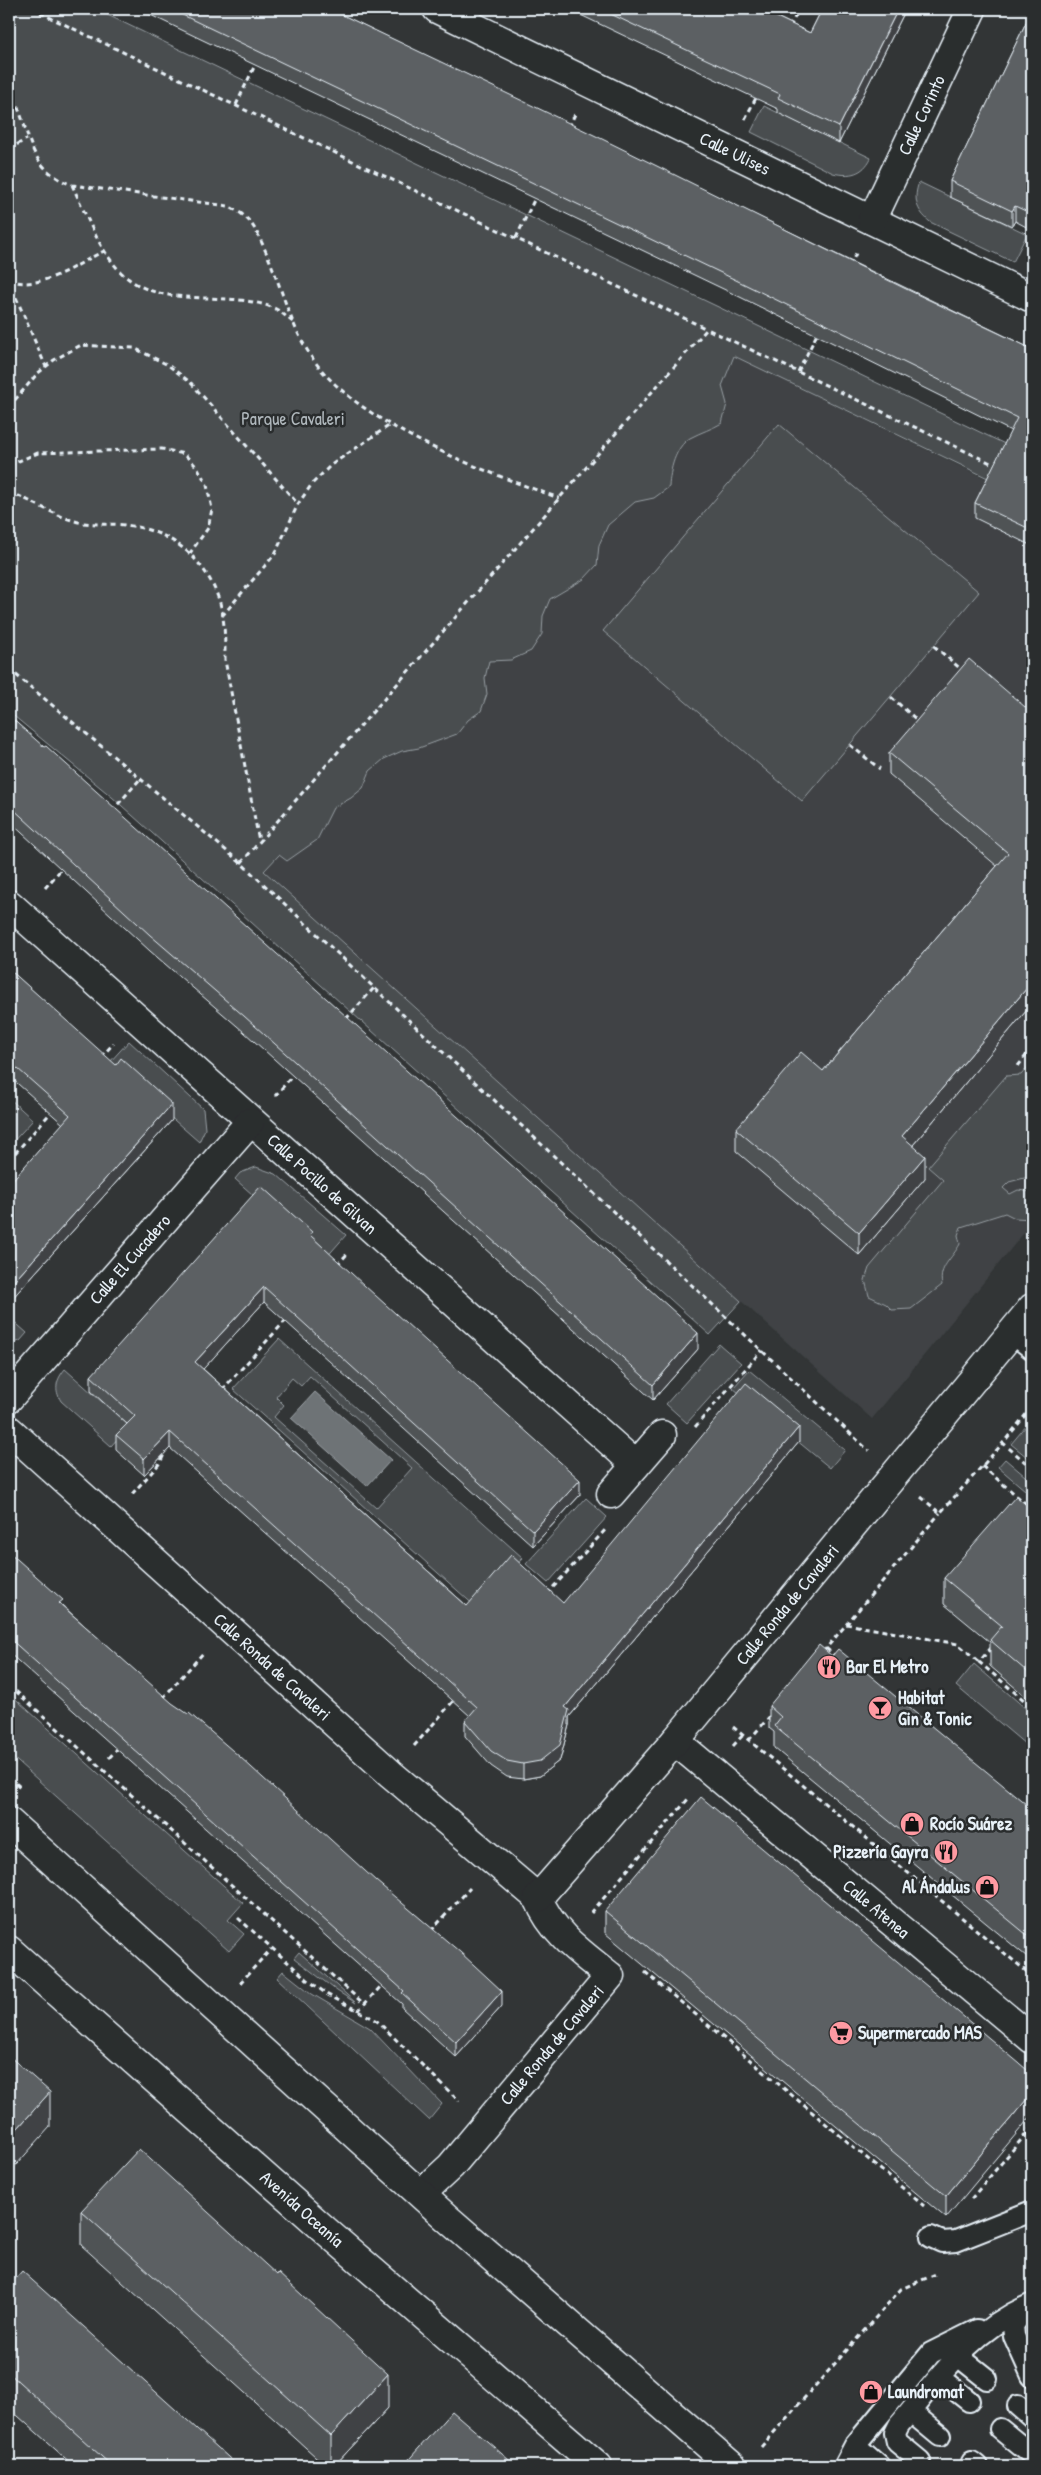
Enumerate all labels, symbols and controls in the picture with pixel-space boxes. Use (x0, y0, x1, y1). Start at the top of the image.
street label: Calle Corinto (892, 71, 951, 159)
street label: Calle Ulises (695, 125, 775, 181)
park label: Parque Cavaleri (241, 406, 345, 431)
street label: Calle Pocillo de Gilvan (262, 1128, 383, 1240)
street label: Calle El Cucadero (83, 1208, 176, 1310)
street label: Calle Ronda de Cavaleri (730, 1538, 844, 1670)
street label: Calle Ronda de Cavaleri (208, 1607, 337, 1726)
restaurant icon: Bar El Metro (816, 1654, 842, 1680)
place label: Bar El Metro (846, 1654, 929, 1679)
place label: Habitat Gin & Tonic (898, 1685, 972, 1731)
bar icon: Habitat Gin & Tonic (867, 1695, 893, 1721)
shop icon: Rocío Suárez (899, 1811, 925, 1837)
place label: Rocío Suárez (930, 1811, 1012, 1836)
place label: Pizzería Gayra (833, 1839, 929, 1865)
restaurant icon: Pizzería Gayra (933, 1839, 959, 1865)
street label: Calle Atenea (838, 1873, 915, 1944)
place label: Al Ándalus (902, 1874, 970, 1899)
shop icon: Al Ándalus (974, 1874, 1000, 1900)
street label: Calle Ronda de Cavaleri (494, 1979, 609, 2110)
supermarket icon: Supermercado MAS (828, 2020, 854, 2046)
place label: Supermercado MAS (858, 2020, 983, 2046)
street label: Avenida Oceanía (255, 2165, 349, 2253)
shop icon: Laundromat (858, 2379, 884, 2405)
place label: Laundromat (888, 2379, 965, 2404)

